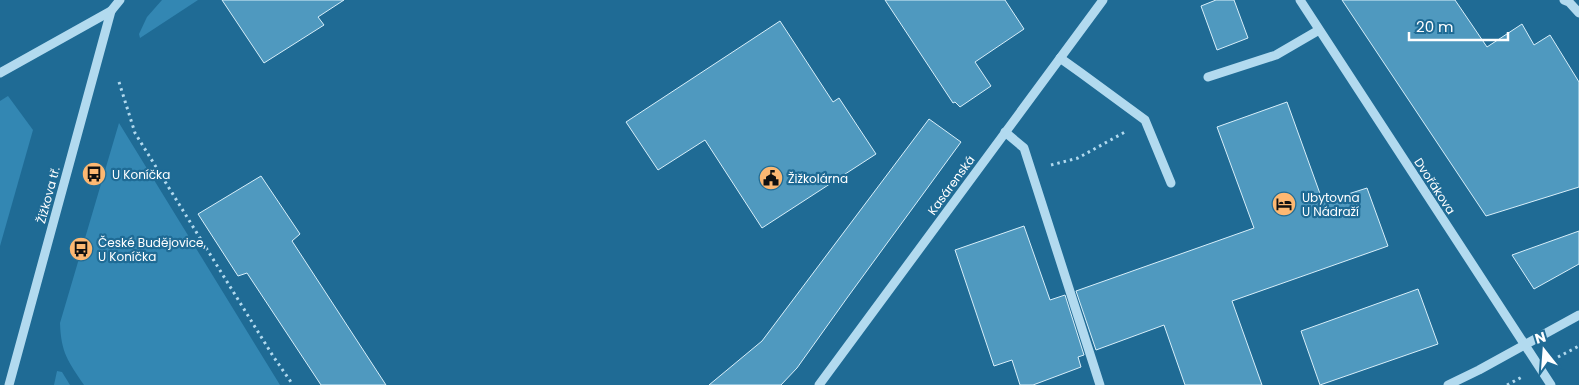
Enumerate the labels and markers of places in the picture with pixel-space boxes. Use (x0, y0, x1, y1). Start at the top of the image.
bus stop icon: U Koníčka (81, 161, 107, 187)
public building icon: Žižkolárna (758, 165, 784, 191)
place label: U Koníčka (112, 166, 170, 183)
place label: Žižkolárna (788, 170, 848, 187)
place label: Ubytovna U Nádraží (1302, 189, 1360, 220)
hotel icon: Ubytovna U Nádraží (1271, 191, 1297, 217)
place label: České Budějovice, U Koníčka (98, 234, 206, 265)
bus stop icon: České Budějovice, U Koníčka (68, 236, 94, 262)

